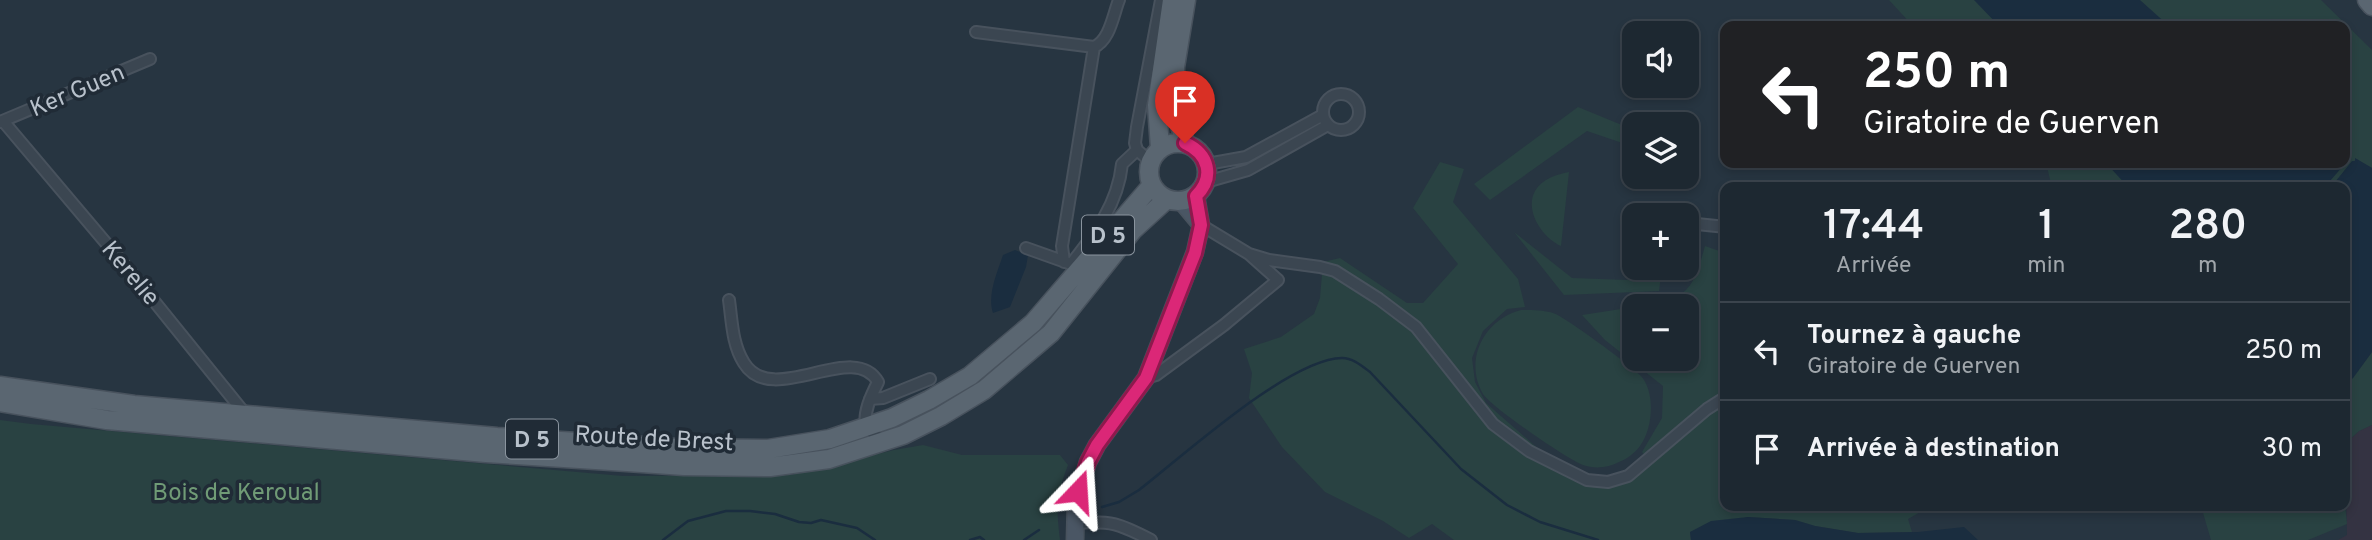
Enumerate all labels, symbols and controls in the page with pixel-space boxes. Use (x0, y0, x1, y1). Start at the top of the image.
map controls (1622, 21, 1699, 371)
button: sound (1622, 21, 1699, 98)
text: 250 m (1863, 44, 2010, 106)
icon: left (1748, 49, 1839, 140)
street label: Ker Guen (26, 59, 130, 125)
pin (1155, 71, 1215, 143)
icon: arrive (1166, 82, 1204, 120)
text: Giratoire de Guerven (1863, 105, 2160, 145)
button: layers (1622, 112, 1699, 189)
text: 17:44 (1823, 201, 1924, 254)
text: 1 (2038, 201, 2055, 254)
text: 280 (2168, 201, 2247, 254)
button: + (1622, 203, 1699, 280)
road number: D 5 (1082, 216, 1134, 254)
street label: Kerelie (94, 236, 165, 313)
text: Arrivée (1836, 252, 1911, 281)
text: min (2027, 252, 2066, 281)
text: m (2198, 252, 2218, 281)
button: − (1622, 294, 1699, 371)
text: Tournez à gauche (1807, 320, 2021, 353)
icon: left (1748, 332, 1786, 370)
text: 250 m (2245, 335, 2322, 368)
text: Giratoire de Guerven (1807, 353, 2021, 382)
road number: D 5 (506, 420, 558, 458)
street label: Route de Brest (574, 421, 734, 459)
icon: arrive (1748, 430, 1786, 468)
text: Arrivée à destination (1807, 433, 2060, 466)
text: 30 m (2262, 433, 2322, 466)
position arrow (1041, 454, 1115, 528)
park label: Bois de Keroual (152, 479, 320, 509)

